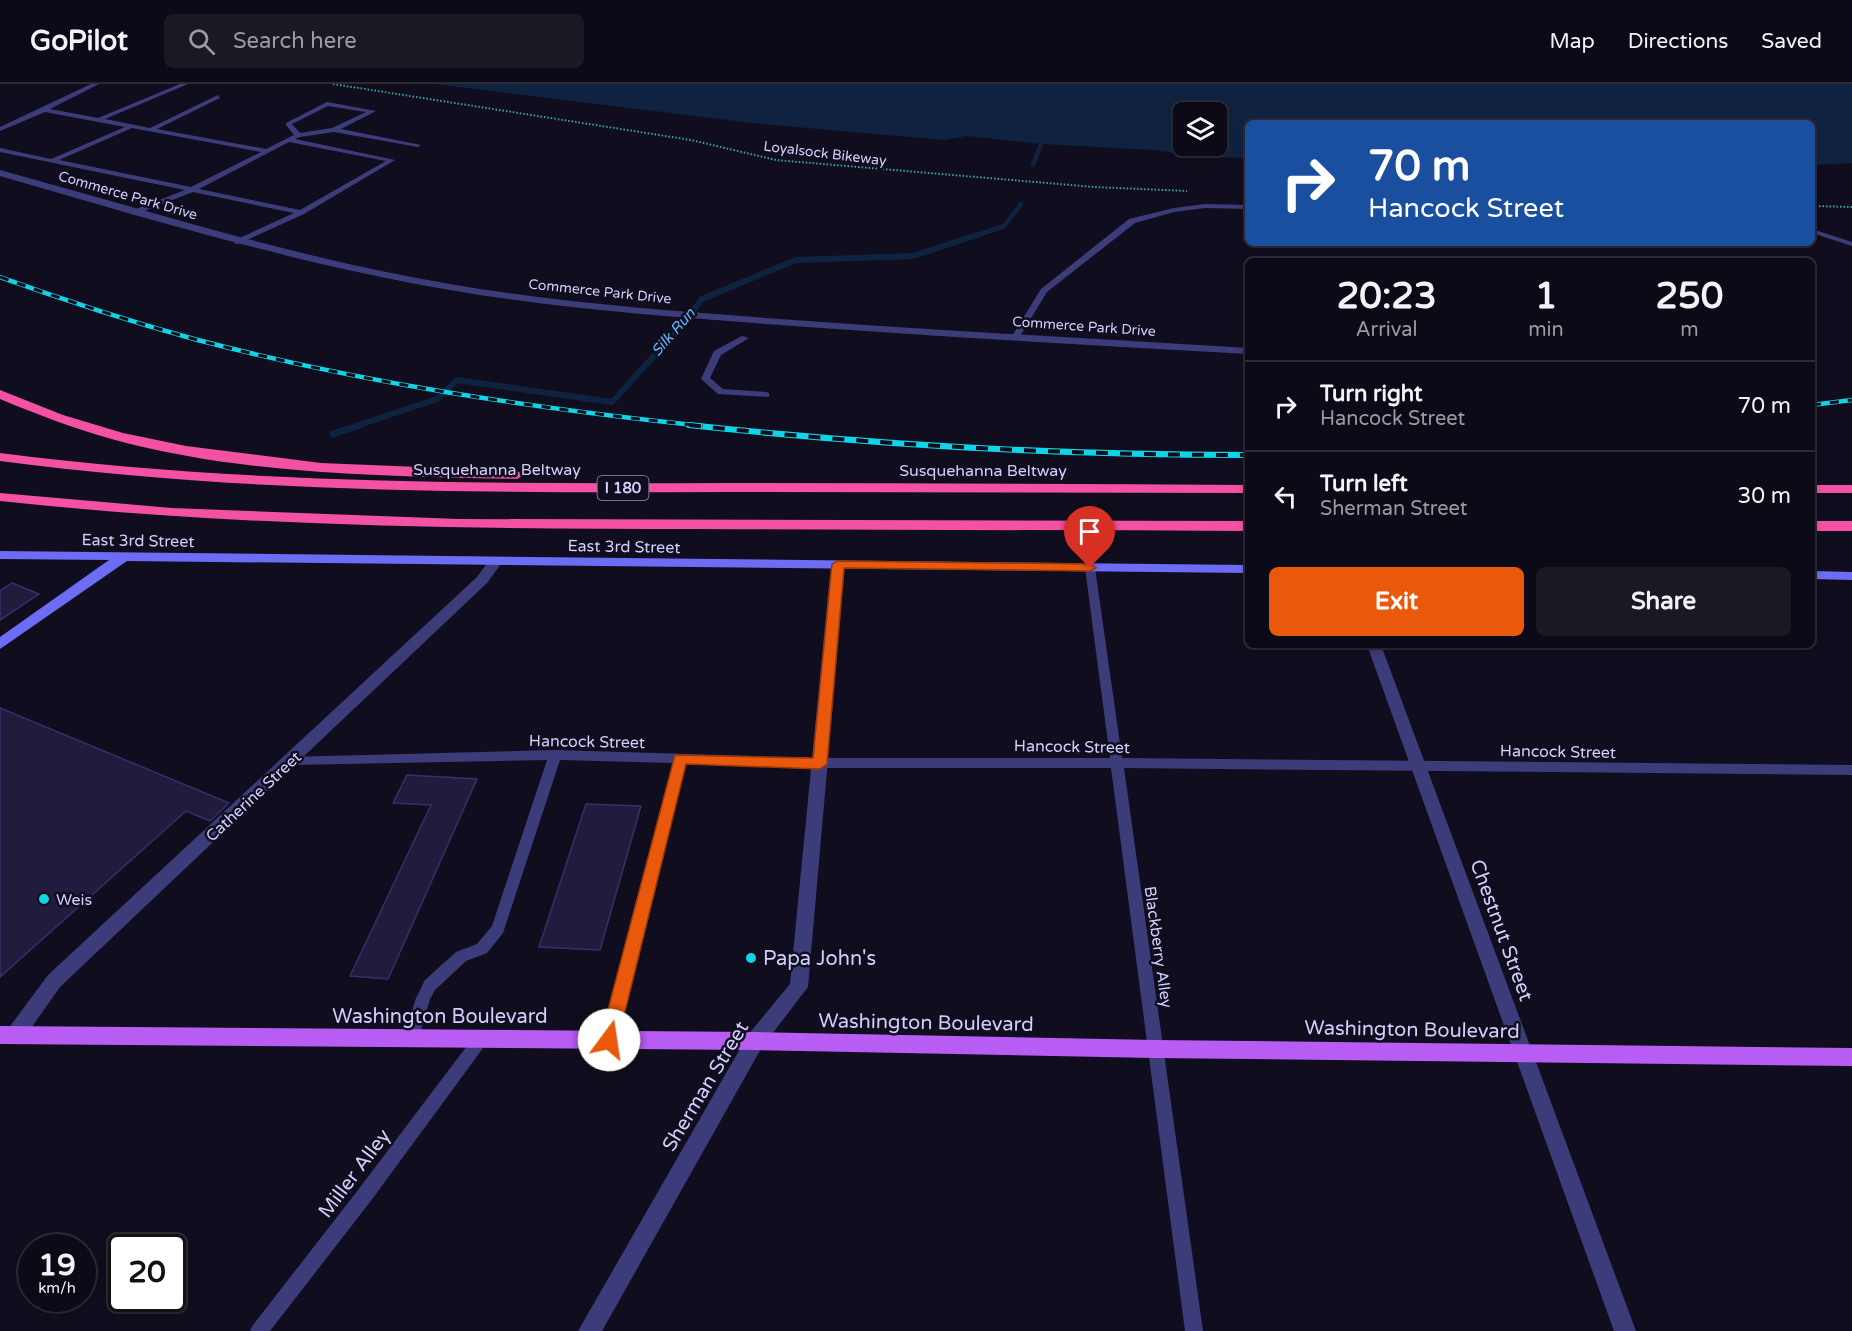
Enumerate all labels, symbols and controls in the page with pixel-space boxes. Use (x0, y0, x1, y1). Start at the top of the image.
search box (164, 14, 584, 68)
text: GoPilot (30, 24, 128, 58)
icon: search (185, 25, 218, 58)
text: Search here (233, 28, 357, 54)
text: Map (1549, 29, 1595, 54)
text: Directions (1628, 29, 1728, 54)
text: Saved (1761, 29, 1822, 54)
map controls (1173, 102, 1227, 156)
button: layers (1173, 102, 1227, 156)
street label: Loyalsock Bikeway (762, 138, 888, 170)
text: 70 m (1368, 141, 1470, 192)
icon: right (1269, 144, 1347, 222)
street label: Commerce Park Drive (56, 167, 199, 223)
text: Hancock Street (1368, 192, 1564, 225)
text: 20:23 (1337, 275, 1437, 318)
text: 1 (1535, 275, 1557, 318)
text: 250 (1655, 275, 1723, 318)
street label: Commerce Park Drive (528, 276, 672, 307)
water label: Silk Run (647, 304, 699, 360)
street label: Commerce Park Drive (1012, 313, 1156, 340)
text: Arrival (1356, 318, 1418, 342)
text: min (1528, 318, 1564, 342)
text: m (1680, 318, 1699, 342)
text: Turn right (1320, 381, 1422, 407)
icon: right (1269, 390, 1302, 423)
text: 70 m (1737, 393, 1791, 419)
text: Hancock Street (1320, 407, 1465, 431)
street label: Susquehanna Beltway (413, 460, 581, 480)
street label: Susquehanna Beltway (899, 461, 1067, 481)
text: Turn left (1320, 471, 1408, 497)
road number: I 180 (598, 476, 648, 500)
icon: left (1269, 480, 1302, 513)
text: 30 m (1737, 483, 1791, 509)
text: Sherman Street (1320, 497, 1467, 521)
pin (1064, 506, 1115, 568)
icon: arrive (1073, 515, 1106, 548)
street label: East 3rd Street (81, 530, 195, 552)
street label: East 3rd Street (567, 536, 681, 558)
button: Exit (1269, 567, 1524, 636)
button: Share (1536, 567, 1791, 636)
street label: Hancock Street (529, 731, 645, 753)
street label: Hancock Street (1014, 736, 1130, 758)
street label: Hancock Street (1500, 741, 1616, 763)
street label: Catherine Street (202, 747, 306, 846)
street label: Chestnut Street (1464, 856, 1538, 1005)
street label: Blackberry Alley (1140, 885, 1177, 1010)
place label: Weis (56, 890, 92, 910)
marker: Weis (37, 892, 51, 906)
place label: Papa John's (763, 947, 876, 971)
marker: Papa John's (744, 951, 758, 965)
street label: Washington Boulevard (332, 1005, 548, 1029)
position arrow (577, 1008, 641, 1072)
street label: Washington Boulevard (818, 1009, 1034, 1037)
street label: Washington Boulevard (1304, 1016, 1520, 1044)
street label: Sherman Street (658, 1017, 754, 1156)
street label: Miller Alley (314, 1124, 396, 1223)
speed limit sign: 20 (108, 1234, 186, 1312)
text: 19 (38, 1247, 76, 1284)
text: km/h (38, 1279, 76, 1297)

